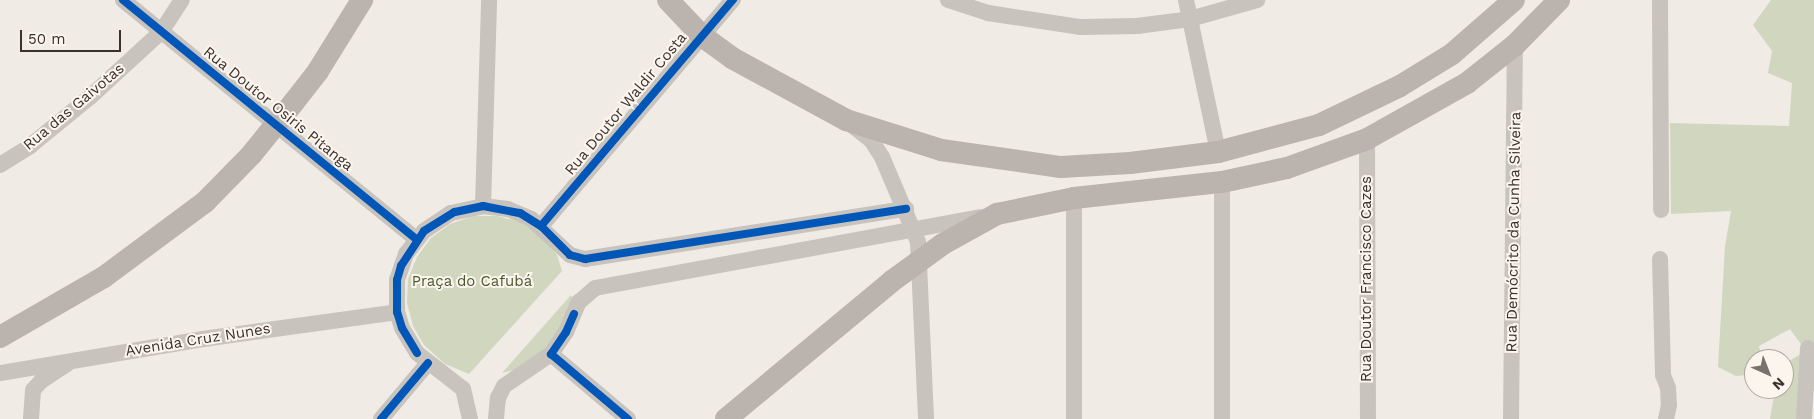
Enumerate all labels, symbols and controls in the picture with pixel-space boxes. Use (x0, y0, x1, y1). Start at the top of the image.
scale bar (22, 20, 124, 52)
street label: Rua Doutor Waldir Costa (561, 29, 691, 179)
text: 50 m (28, 30, 65, 48)
street label: Rua Doutor Osiris Pitanga (199, 43, 357, 175)
street label: Rua das Gaivotas (20, 60, 128, 154)
street label: Rua Demócrito da Cunha Silveira (1503, 111, 1525, 353)
street label: Rua Doutor Francisco Cazes (1358, 176, 1376, 382)
park label: Praça do Cafubá (412, 273, 532, 291)
street label: Avenida Cruz Nunes (124, 320, 272, 360)
north arrow (1744, 349, 1794, 399)
text: N (1769, 375, 1788, 393)

